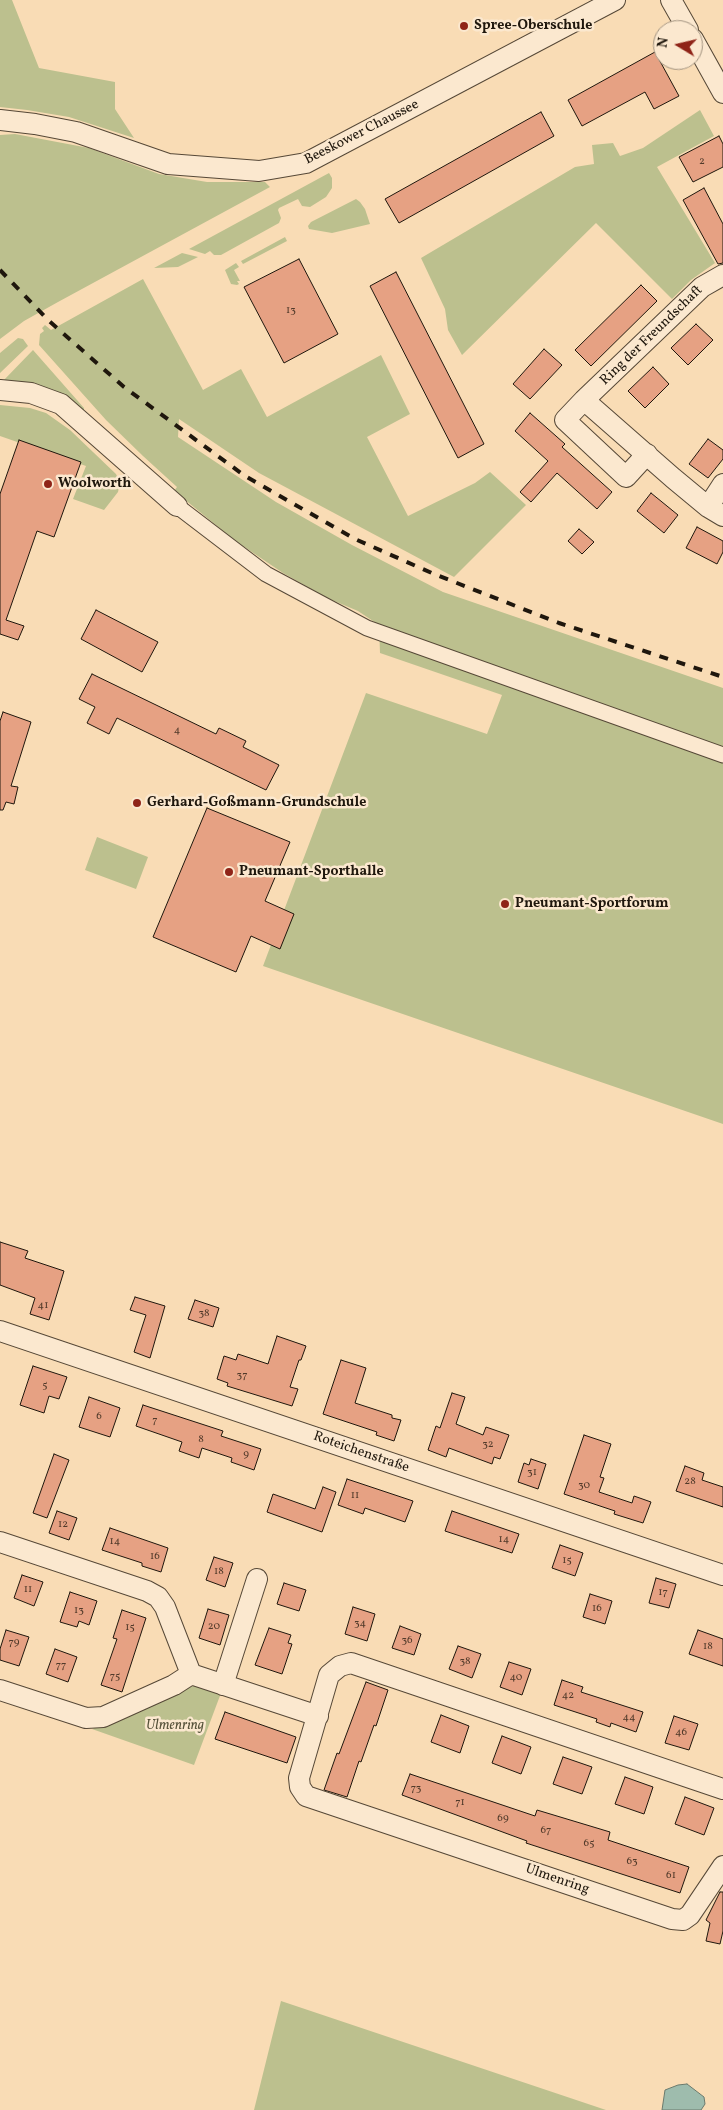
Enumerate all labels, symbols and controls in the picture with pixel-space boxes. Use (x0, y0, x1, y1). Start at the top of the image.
place label: Spree-Oberschule (474, 18, 592, 34)
marker: Spree-Oberschule (458, 20, 470, 32)
north arrow (653, 20, 703, 70)
text: N (653, 36, 674, 49)
street label: Beeskower Chaussee (302, 97, 422, 169)
house number: 2 (699, 155, 705, 169)
street label: Ring der Freundschaft (597, 283, 707, 389)
house number: 13 (286, 304, 296, 318)
place label: Woolworth (58, 476, 131, 492)
marker: Woolworth (42, 478, 54, 490)
house number: 4 (174, 724, 180, 738)
place label: Gerhard-Goßmann-Grundschule (147, 795, 366, 811)
marker: Gerhard-Goßmann-Grundschule (131, 797, 143, 809)
place label: Pneumant-Sporthalle (239, 864, 384, 880)
marker: Pneumant-Sporthalle (223, 866, 235, 878)
place label: Pneumant-Sportforum (515, 896, 668, 912)
marker: Pneumant-Sportforum (499, 898, 511, 910)
house number: 41 (38, 1299, 48, 1313)
house number: 38 (198, 1307, 210, 1321)
house number: 37 (237, 1369, 247, 1383)
house number: 5 (42, 1379, 48, 1393)
house number: 6 (96, 1410, 102, 1424)
house number: 7 (152, 1414, 158, 1428)
street label: Roteichenstraße (311, 1429, 411, 1477)
house number: 8 (198, 1433, 204, 1447)
house number: 32 (482, 1438, 494, 1452)
house number: 9 (243, 1448, 249, 1462)
house number: 31 (527, 1466, 537, 1480)
house number: 28 (684, 1475, 696, 1489)
house number: 30 (578, 1479, 590, 1493)
house number: 11 (351, 1489, 359, 1503)
house number: 12 (58, 1518, 68, 1532)
house number: 14 (499, 1533, 509, 1547)
house number: 14 (110, 1535, 120, 1549)
house number: 16 (150, 1550, 160, 1564)
house number: 15 (562, 1554, 572, 1568)
house number: 18 (214, 1565, 224, 1579)
house number: 11 (24, 1583, 32, 1597)
house number: 17 (658, 1586, 668, 1600)
house number: 16 (592, 1602, 602, 1616)
house number: 13 (74, 1604, 84, 1618)
house number: 34 (354, 1617, 366, 1631)
house number: 20 (208, 1620, 220, 1634)
house number: 15 (125, 1621, 135, 1635)
house number: 36 (401, 1634, 413, 1648)
house number: 79 (9, 1636, 19, 1650)
house number: 18 (703, 1640, 713, 1654)
house number: 38 (459, 1655, 471, 1669)
house number: 77 (56, 1659, 66, 1673)
house number: 75 (110, 1670, 120, 1684)
house number: 40 (510, 1671, 522, 1685)
house number: 42 (562, 1689, 574, 1703)
house number: 44 (622, 1711, 636, 1725)
park label: Ulmenring (146, 1718, 204, 1734)
house number: 46 (675, 1726, 687, 1740)
house number: 73 (411, 1782, 421, 1796)
house number: 71 (455, 1796, 465, 1810)
house number: 69 (497, 1812, 509, 1826)
house number: 67 (541, 1824, 551, 1838)
house number: 65 (584, 1837, 594, 1851)
house number: 63 (626, 1855, 638, 1869)
street label: Ulmenring (523, 1861, 591, 1899)
house number: 61 (666, 1869, 676, 1883)

